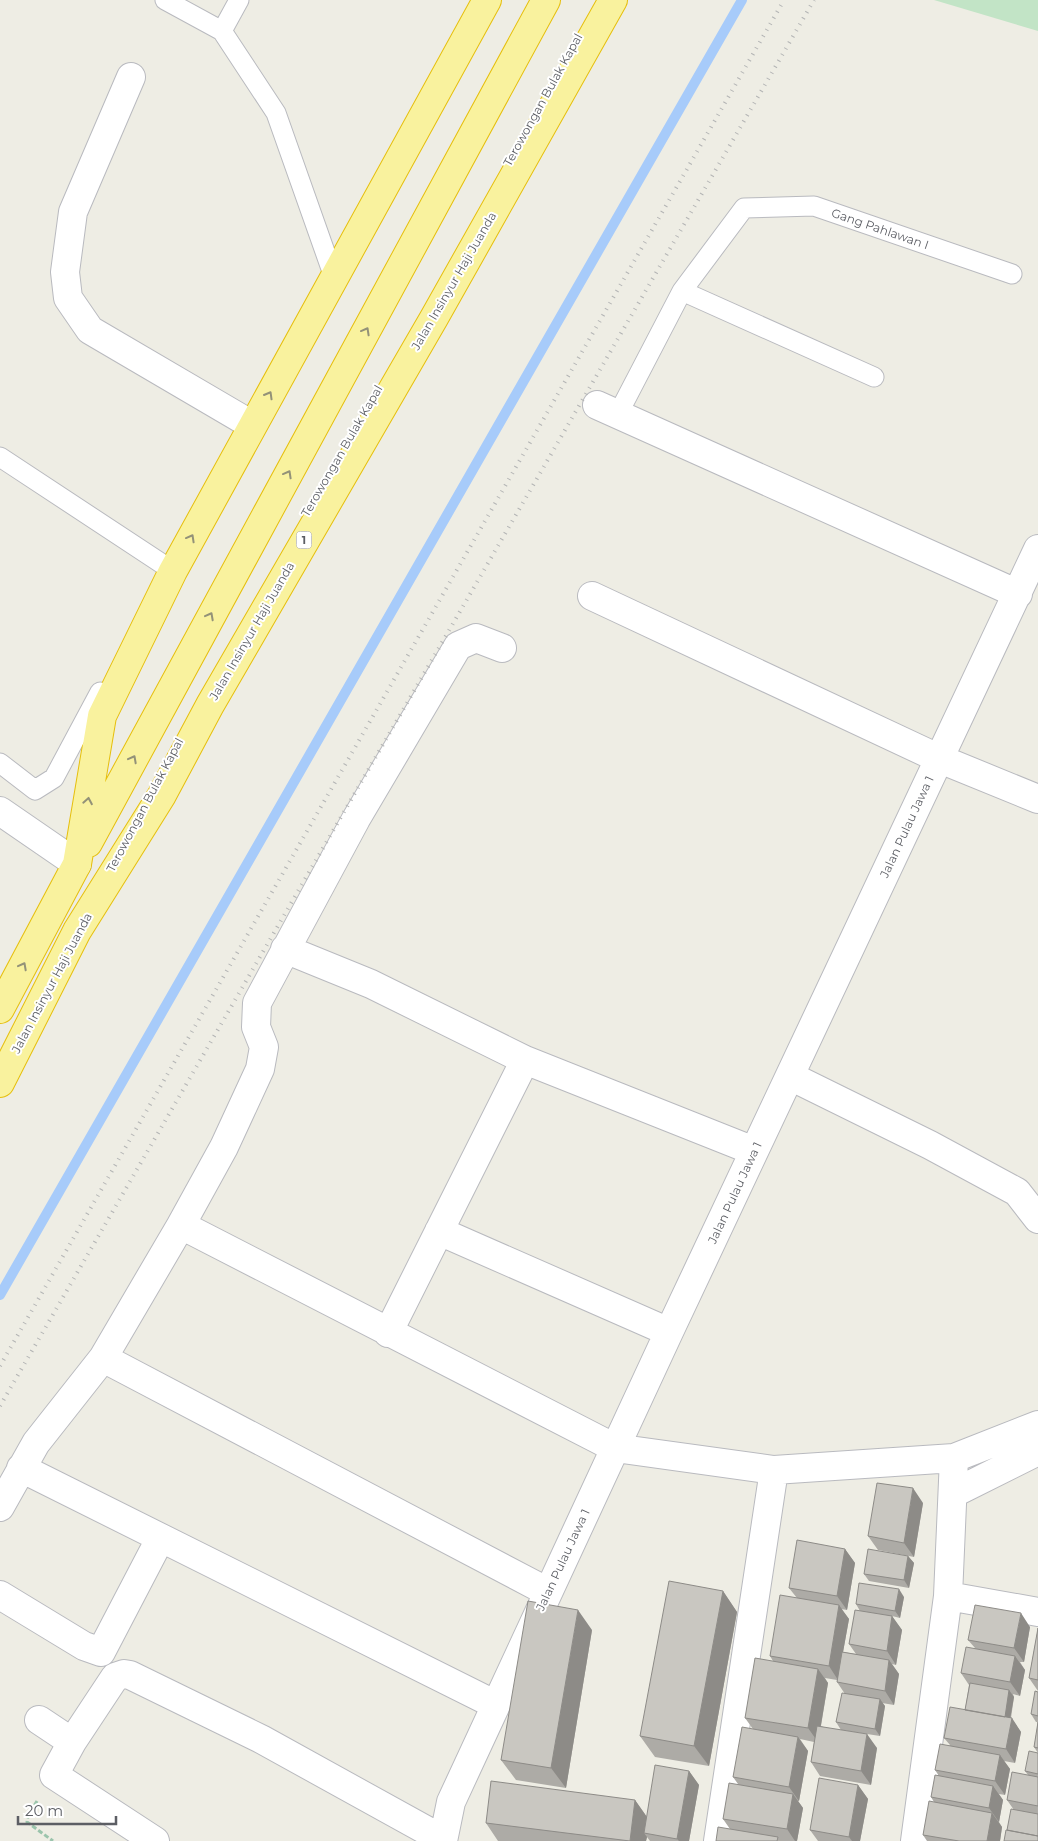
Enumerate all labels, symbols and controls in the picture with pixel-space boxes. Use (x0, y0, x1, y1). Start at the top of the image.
street label: Terowongan Bulak Kapal (500, 31, 585, 169)
street label: Gang Pahlawan I (830, 205, 931, 252)
street label: Jalan Insinyur Haji Juanda (407, 209, 499, 353)
one-way arrow (360, 327, 370, 336)
street label: Terowongan Bulak Kapal (298, 382, 385, 519)
one-way arrow (263, 392, 273, 401)
one-way arrow (282, 470, 292, 479)
road number: 1 (296, 532, 312, 548)
one-way arrow (185, 534, 195, 543)
street label: Jalan Insinyur Haji Juanda (205, 559, 297, 703)
one-way arrow (204, 613, 214, 622)
street label: Terowongan Bulak Kapal (103, 735, 186, 874)
one-way arrow (127, 756, 137, 765)
street label: Jalan Pulau Jawa 1 (876, 773, 937, 881)
one-way arrow (82, 796, 92, 805)
street label: Jalan Insinyur Haji Juanda (8, 910, 95, 1056)
one-way arrow (17, 962, 27, 971)
street label: Jalan Pulau Jawa 1 (704, 1139, 765, 1247)
street label: Jalan Pulau Jawa 1 (532, 1506, 593, 1614)
scale bar (18, 1794, 115, 1826)
text: 20 m (25, 1801, 63, 1820)

